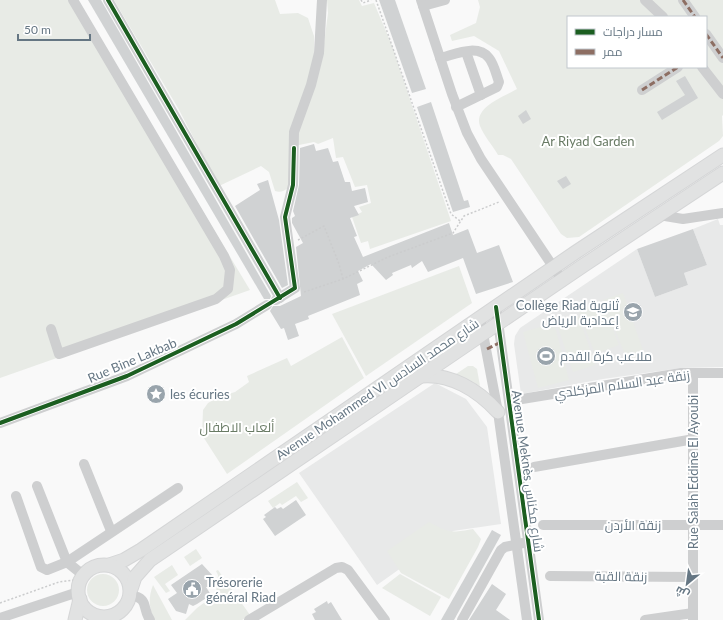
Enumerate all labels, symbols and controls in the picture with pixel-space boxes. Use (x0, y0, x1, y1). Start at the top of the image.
scale bar (18, 16, 90, 42)
legend (567, 16, 707, 68)
text: 50 m (24, 22, 51, 37)
text: مسار دراجات (603, 24, 663, 39)
text: ممر (602, 44, 622, 59)
park label: Ar Riyad Garden (541, 133, 635, 149)
place label: Collège Riad ثانوية إعدادية الرياض (516, 297, 620, 329)
school or university icon: Collège Riad ثانوية إعدادية الرياض (622, 301, 644, 323)
street label: Avenue Mohammed VI شارع محمد السادس (272, 315, 482, 464)
street label: Rue Bine Lakbab (85, 334, 179, 386)
sports icon: ملاعب كرة القدم (535, 345, 557, 367)
place label: ملاعب كرة القدم (560, 348, 652, 366)
street label: زنقة عبد السلام المزكلدي (553, 367, 691, 404)
place icon: les écuries (145, 383, 167, 405)
place label: les écuries (170, 386, 230, 402)
street label: Avenue Meknès شارع مكناس (508, 389, 547, 553)
street label: Rue Salah Eddine El Ayoubi (685, 395, 701, 549)
park label: ألعاب الاطفال (199, 419, 275, 436)
street label: زنقة الأردن (605, 517, 661, 533)
north arrow (667, 564, 707, 604)
street label: زنقة القبة (594, 568, 648, 584)
place label: Trésorerie général Riad (206, 574, 276, 605)
public building icon: Trésorerie général Riad (181, 578, 203, 600)
text: ش (673, 583, 692, 602)

